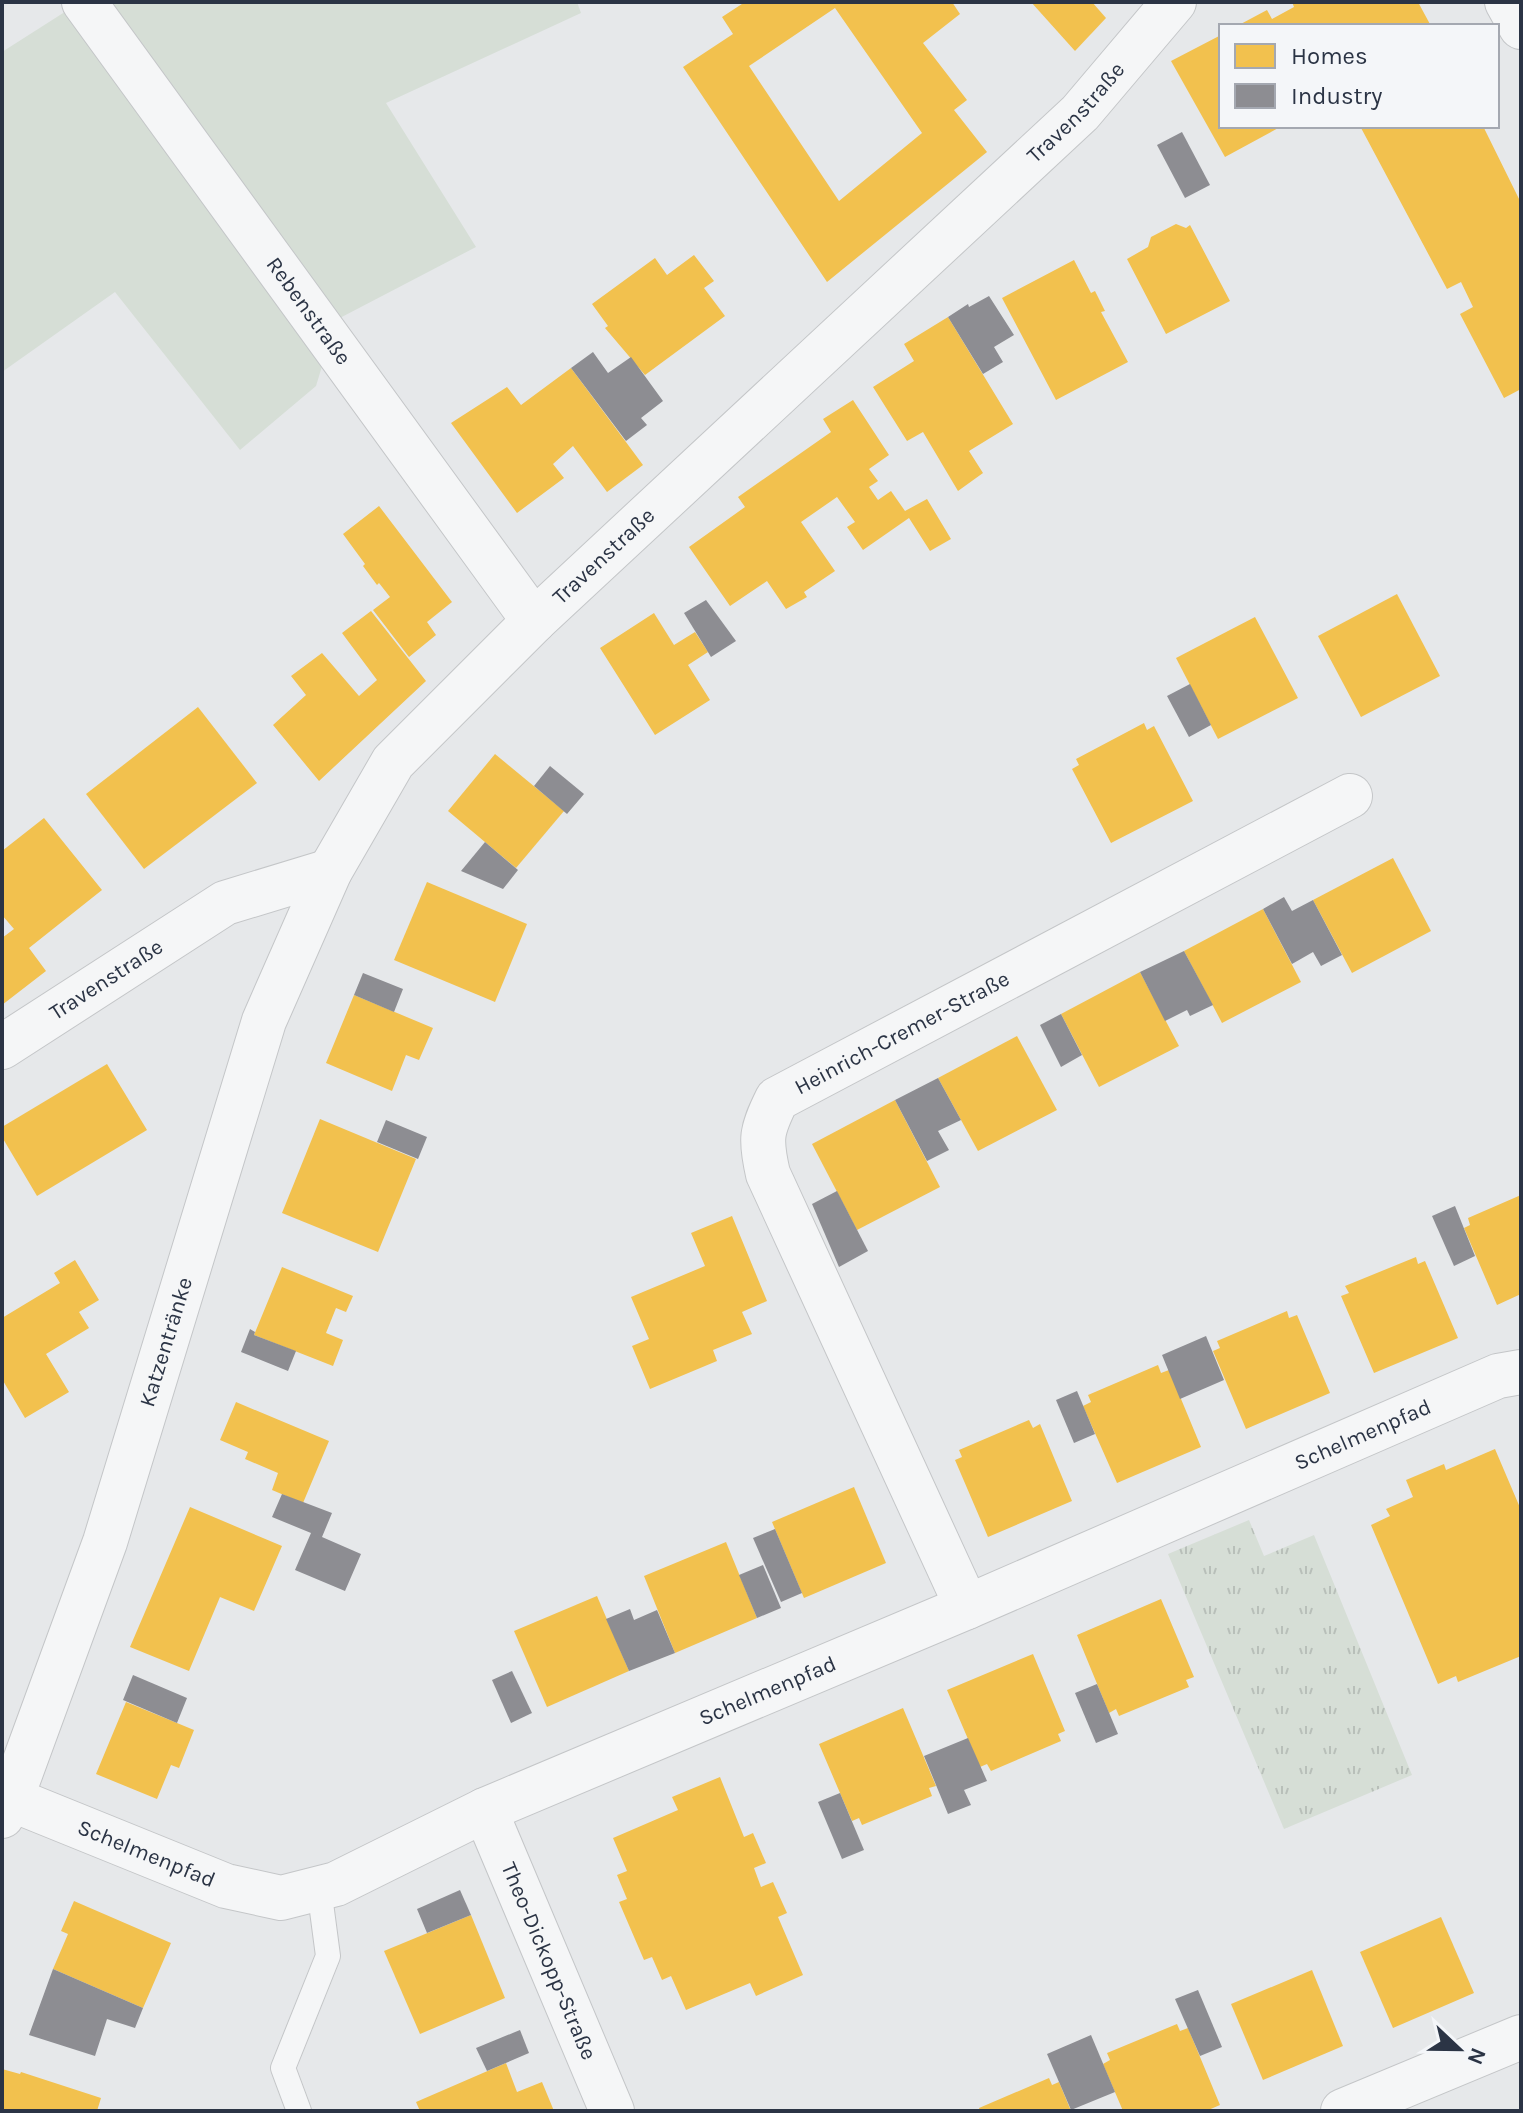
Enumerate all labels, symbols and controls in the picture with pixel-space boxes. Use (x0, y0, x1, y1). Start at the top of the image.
legend (1219, 24, 1499, 128)
text: Homes (1291, 42, 1368, 70)
street label: Travenstraße (1022, 57, 1130, 168)
text: Industry (1291, 82, 1382, 110)
street label: Rebenstraße (261, 252, 357, 370)
street label: Travenstraße (547, 502, 660, 610)
street label: Travenstraße (45, 934, 168, 1026)
street label: Heinrich-Cremer-Straße (790, 965, 1014, 1100)
street label: Katzentränke (134, 1274, 198, 1410)
street label: Schelmenpfad (1291, 1394, 1435, 1476)
street label: Schelmenpfad (695, 1651, 840, 1731)
street label: Schelmenpfad (74, 1814, 219, 1893)
street label: Theo-Dickopp-Straße (496, 1858, 602, 2064)
north arrow (1419, 2009, 1499, 2089)
text: N (1462, 2044, 1492, 2068)

